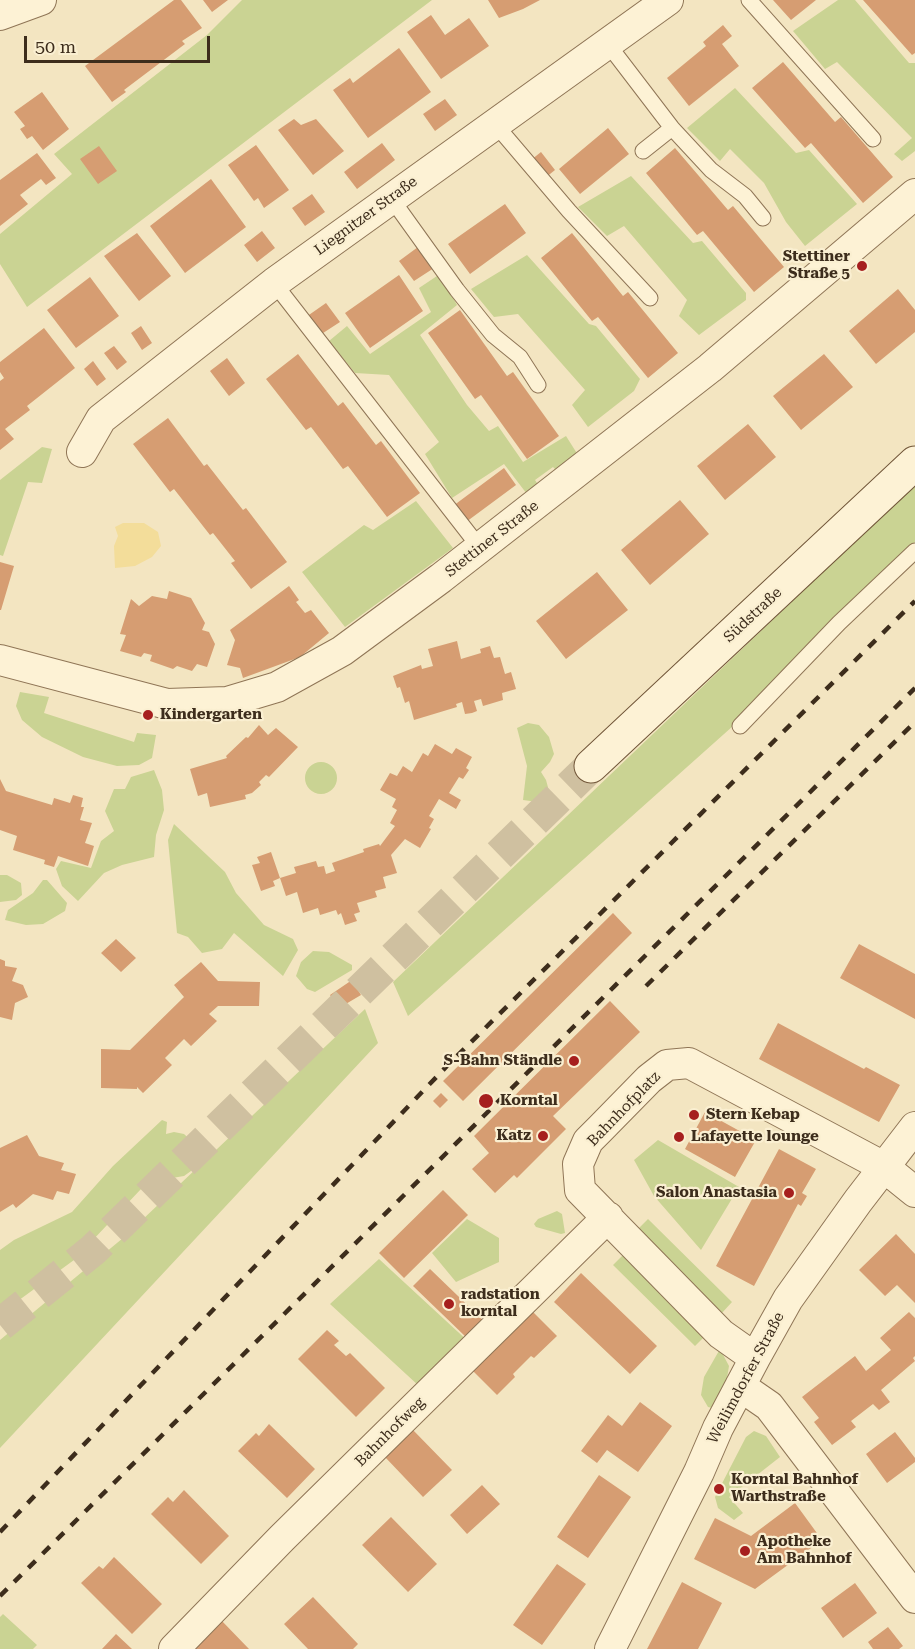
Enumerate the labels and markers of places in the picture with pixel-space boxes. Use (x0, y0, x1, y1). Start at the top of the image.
place label: Stettiner Straße 5 (783, 248, 850, 283)
marker: Stettiner Straße 5 (855, 259, 869, 273)
place label: Kindergarten (160, 706, 262, 724)
marker: Kindergarten (141, 708, 155, 722)
place label: S-Bahn Ständle (443, 1052, 562, 1070)
marker: S-Bahn Ständle (567, 1054, 581, 1068)
marker: Korntal (477, 1092, 495, 1110)
place label: Korntal (500, 1092, 558, 1110)
place label: Stern Kebap (706, 1106, 800, 1124)
marker: Stern Kebap (687, 1108, 701, 1122)
place label: Katz (497, 1127, 531, 1145)
place label: Lafayette lounge (691, 1128, 819, 1146)
marker: Katz (536, 1129, 550, 1143)
marker: Lafayette lounge (672, 1130, 686, 1144)
place label: Salon Anastasia (656, 1184, 777, 1202)
marker: Salon Anastasia (782, 1186, 796, 1200)
place label: radstation korntal (461, 1286, 540, 1321)
marker: radstation korntal (442, 1297, 456, 1311)
place label: Korntal Bahnhof Warthstraße (731, 1471, 858, 1506)
marker: Korntal Bahnhof Warthstraße (712, 1482, 726, 1496)
place label: Apotheke Am Bahnhof (757, 1533, 852, 1568)
marker: Apotheke Am Bahnhof (738, 1544, 752, 1558)

